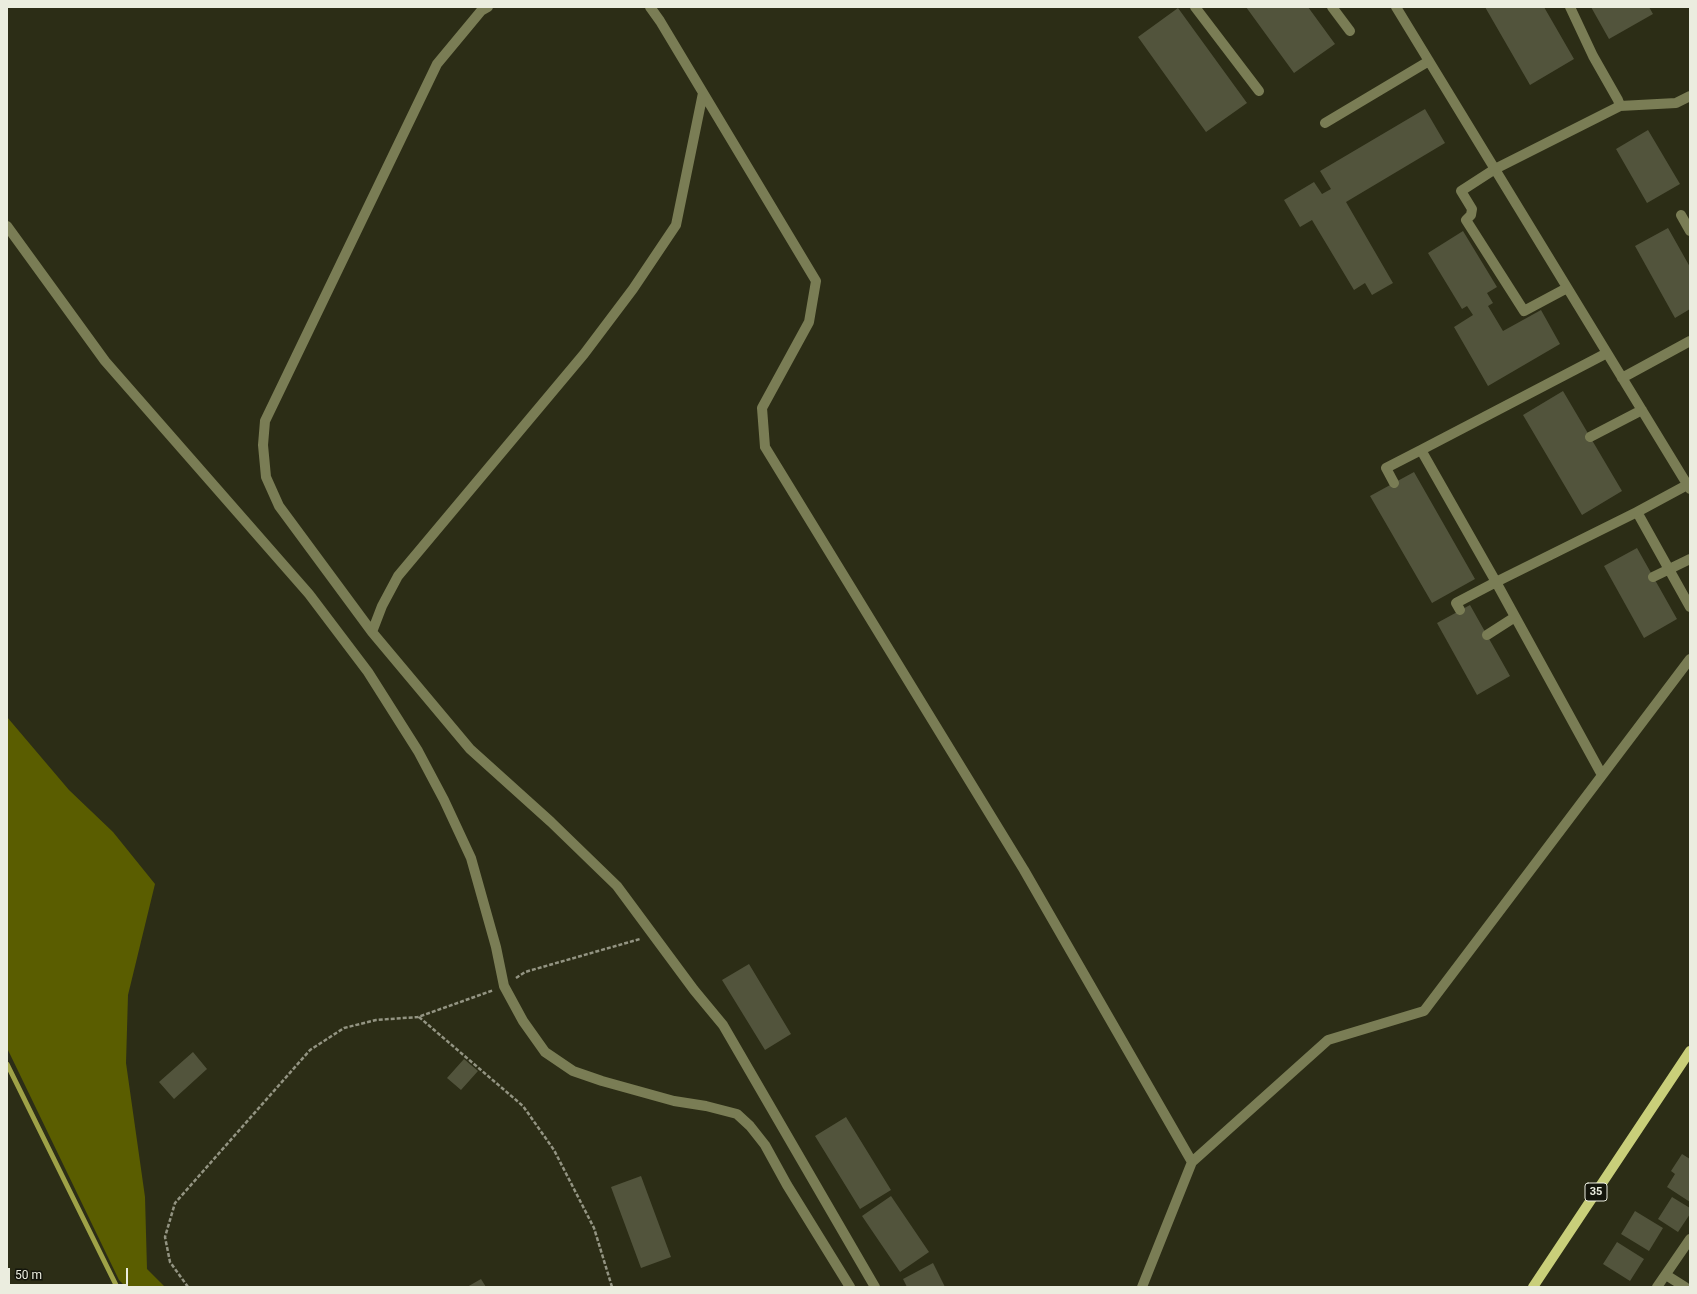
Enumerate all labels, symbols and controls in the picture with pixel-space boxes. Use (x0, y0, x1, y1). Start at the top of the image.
road number: 35 (1585, 1183, 1607, 1201)
scale bar (10, 1260, 130, 1286)
text: 50 m (15, 1268, 42, 1282)

